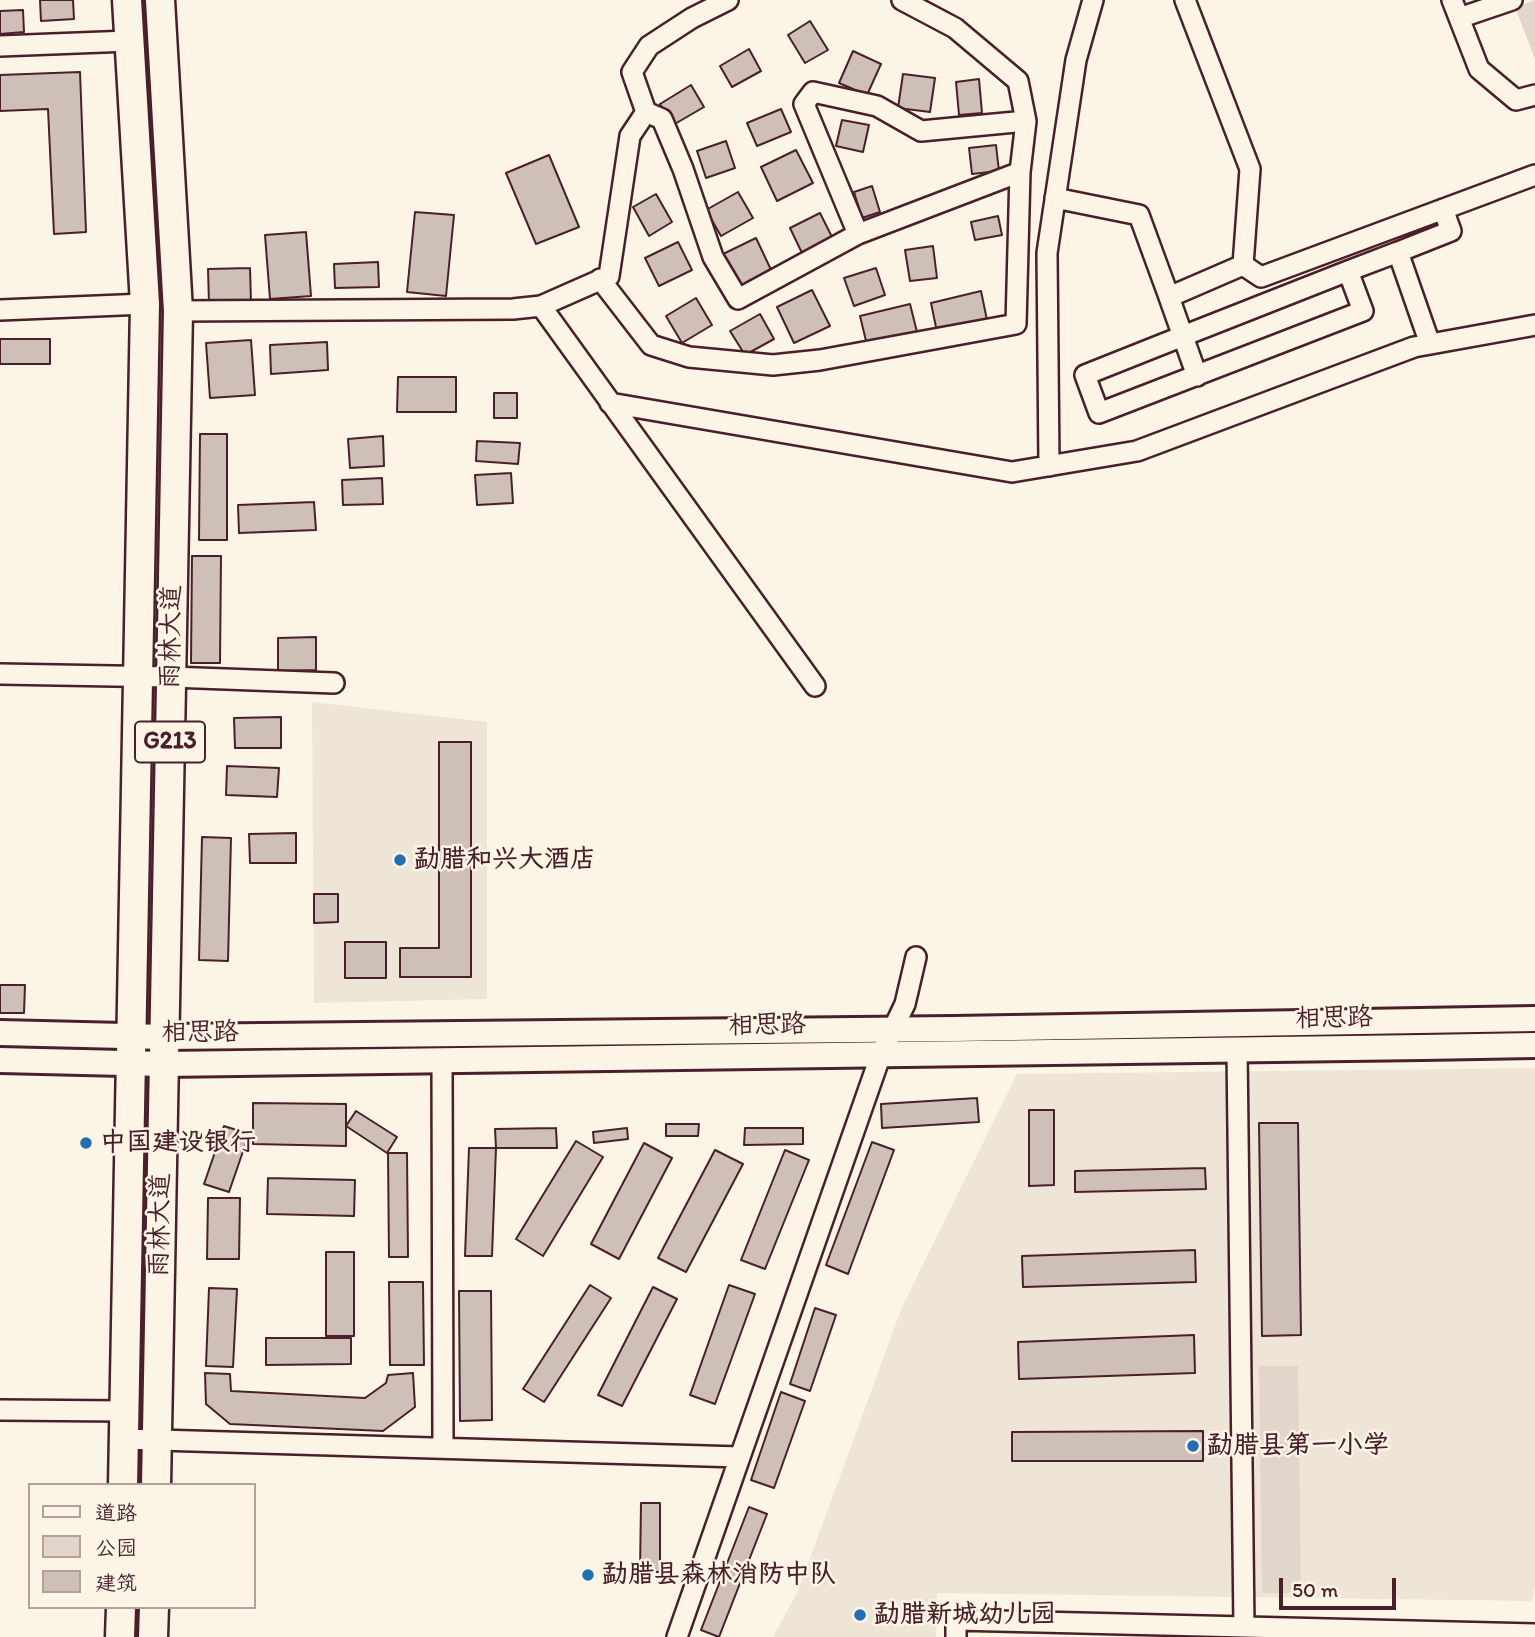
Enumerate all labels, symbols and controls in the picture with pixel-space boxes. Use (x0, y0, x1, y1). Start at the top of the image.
street label: 雨林大道 (155, 585, 189, 689)
road number: G213 (135, 722, 205, 762)
place label: 勐腊和兴大酒店 (414, 844, 596, 876)
marker: 勐腊和兴大酒店 (392, 852, 408, 868)
street label: 相思路 (1295, 1003, 1373, 1035)
street label: 相思路 (728, 1010, 806, 1042)
street label: 相思路 (161, 1017, 239, 1049)
place label: 中国建设银行 (100, 1127, 256, 1159)
marker: 中国建设银行 (78, 1135, 94, 1151)
street label: 雨林大道 (144, 1173, 178, 1277)
place label: 勐腊县第一小学 (1207, 1430, 1389, 1462)
marker: 勐腊县第一小学 (1185, 1438, 1201, 1454)
legend (28, 1483, 256, 1609)
text: 道路 (95, 1500, 137, 1525)
text: 公园 (95, 1535, 137, 1560)
place label: 勐腊县森林消防中队 (602, 1559, 836, 1591)
scale bar (1283, 1564, 1400, 1608)
marker: 勐腊县森林消防中队 (580, 1567, 596, 1583)
text: 建筑 (95, 1570, 137, 1595)
text: 50 m (1292, 1577, 1338, 1602)
place label: 勐腊新城幼儿园 (874, 1599, 1056, 1631)
marker: 勐腊新城幼儿园 (852, 1607, 868, 1623)

